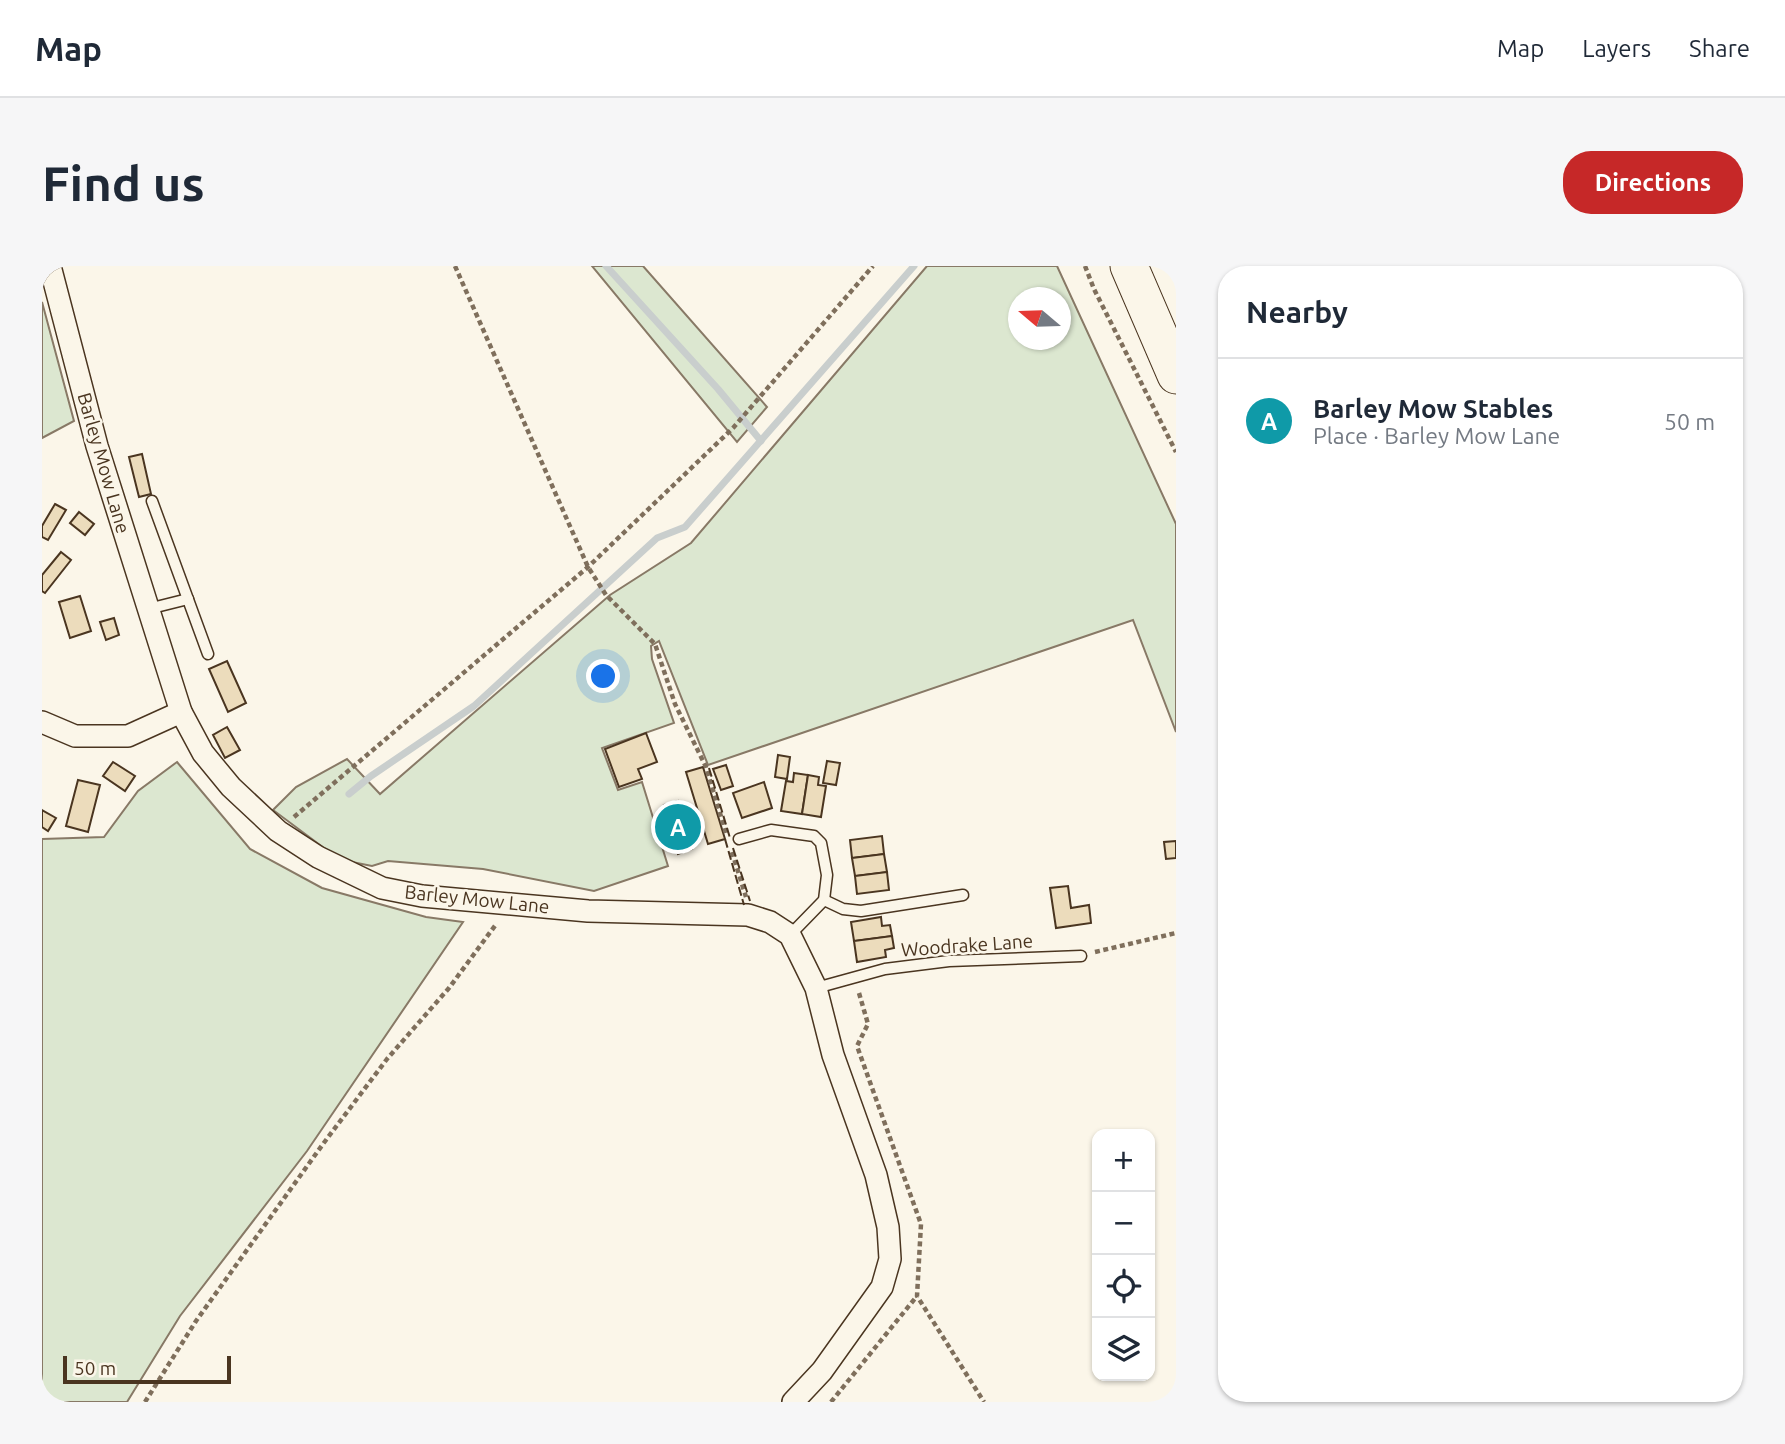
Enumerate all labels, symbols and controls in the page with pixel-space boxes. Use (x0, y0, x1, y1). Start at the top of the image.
text: Map (35, 30, 102, 67)
text: Map (1497, 35, 1544, 62)
text: Layers (1582, 35, 1651, 62)
text: Share (1689, 35, 1750, 62)
button: Directions (1563, 151, 1743, 214)
text: Find us (42, 155, 205, 210)
north arrow (1008, 287, 1071, 350)
text: Nearby (1246, 295, 1348, 329)
street label: Barley Mow Lane (73, 390, 135, 536)
text: Barley Mow Stables (1313, 394, 1553, 423)
text: A (1261, 409, 1277, 434)
text: 50 m (1664, 409, 1715, 434)
text: Place · Barley Mow Lane (1313, 423, 1560, 448)
your location (586, 659, 620, 693)
pin: A (655, 801, 701, 853)
street label: Barley Mow Lane (403, 880, 551, 918)
street label: Woodrake Lane (900, 929, 1034, 961)
map controls (1092, 1129, 1155, 1381)
button: + (1092, 1129, 1155, 1192)
button: − (1092, 1192, 1155, 1255)
button: locate (1092, 1255, 1155, 1318)
button: layers (1092, 1318, 1155, 1381)
scale bar (63, 1353, 231, 1385)
text: 50 m (74, 1357, 116, 1379)

